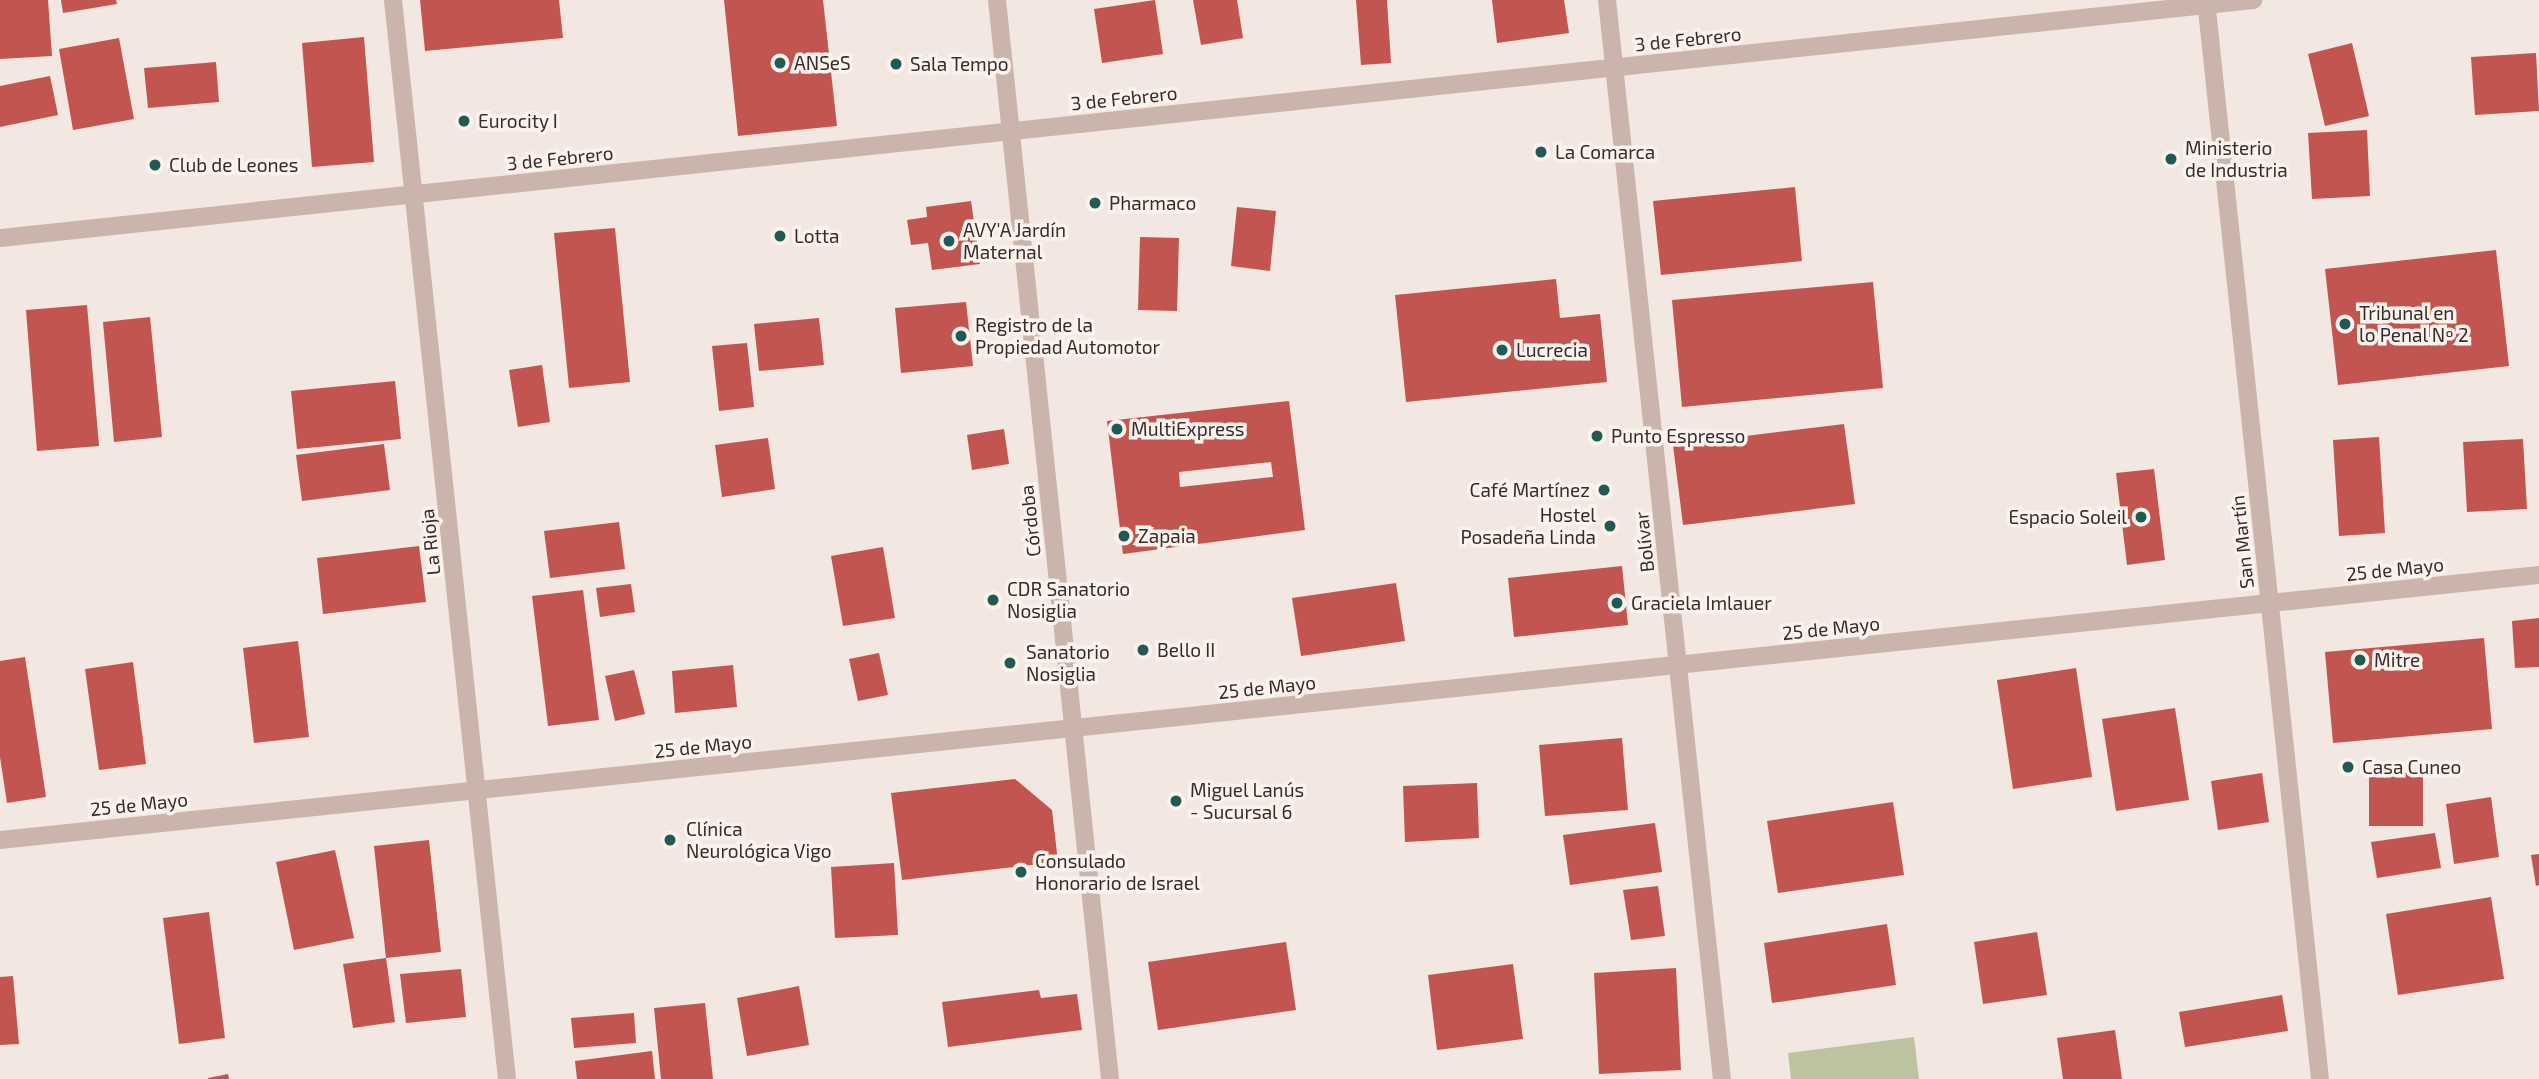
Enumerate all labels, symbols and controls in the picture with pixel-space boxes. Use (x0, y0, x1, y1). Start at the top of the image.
street label: 3 de Febrero (1634, 22, 1742, 56)
place label: ANSeS (794, 52, 851, 74)
place label: Sala Tempo (910, 53, 1009, 75)
marker: ANSeS (772, 55, 788, 71)
marker: Sala Tempo (888, 56, 904, 72)
street label: 3 de Febrero (1070, 81, 1178, 115)
place label: Eurocity I (478, 110, 558, 132)
marker: Eurocity I (456, 113, 472, 129)
place label: Ministerio de Industria (2185, 137, 2288, 181)
street label: 3 de Febrero (506, 141, 614, 175)
place label: La Comarca (1555, 141, 1655, 163)
marker: La Comarca (1533, 144, 1549, 160)
marker: Ministerio de Industria (2163, 151, 2179, 167)
place label: Club de Leones (169, 154, 298, 176)
marker: Club de Leones (147, 157, 163, 173)
place label: Pharmaco (1109, 192, 1196, 214)
marker: Pharmaco (1087, 195, 1103, 211)
place label: AVY'A Jardín Maternal (963, 219, 1067, 263)
place label: Lotta (794, 225, 839, 247)
marker: Lotta (772, 228, 788, 244)
marker: AVY'A Jardín Maternal (941, 233, 957, 249)
place label: Tribunal en lo Penal Nº 2 (2359, 302, 2469, 346)
place label: Registro de la Propiedad Automotor (975, 314, 1160, 358)
marker: Tribunal en lo Penal Nº 2 (2337, 316, 2353, 332)
marker: Registro de la Propiedad Automotor (953, 328, 969, 344)
place label: Lucrecia (1516, 339, 1588, 361)
marker: Lucrecia (1494, 342, 1510, 358)
place label: MultiExpress (1131, 418, 1245, 440)
marker: MultiExpress (1109, 421, 1125, 437)
place label: Punto Espresso (1611, 425, 1745, 447)
marker: Punto Espresso (1589, 428, 1605, 444)
place label: Café Martínez (1470, 479, 1590, 501)
marker: Café Martínez (1596, 482, 1612, 498)
street label: Córdoba (1015, 484, 1045, 558)
street label: San Martín (2226, 494, 2258, 590)
place label: Hostel Posadeña Linda (1460, 504, 1596, 548)
place label: Espacio Soleil (2009, 506, 2127, 528)
street label: La Rioja (415, 508, 445, 576)
marker: Espacio Soleil (2133, 509, 2149, 525)
street label: Bolívar (1629, 510, 1659, 574)
marker: Hostel Posadeña Linda (1602, 518, 1618, 534)
place label: Zapaia (1138, 525, 1196, 547)
marker: Zapaia (1116, 528, 1132, 544)
street label: 25 de Mayo (2345, 553, 2445, 585)
place label: CDR Sanatorio Nosiglia (1007, 578, 1130, 622)
marker: CDR Sanatorio Nosiglia (985, 592, 1001, 608)
place label: Graciela Imlauer (1631, 592, 1772, 614)
marker: Graciela Imlauer (1609, 595, 1625, 611)
street label: 25 de Mayo (1781, 612, 1881, 644)
place label: Bello II (1157, 639, 1215, 661)
place label: Sanatorio Nosiglia (1026, 641, 1110, 685)
marker: Bello II (1135, 642, 1151, 658)
place label: Mitre (2374, 649, 2420, 671)
marker: Mitre (2352, 652, 2368, 668)
marker: Sanatorio Nosiglia (1000, 653, 1020, 673)
street label: 25 de Mayo (1217, 671, 1317, 703)
street label: 25 de Mayo (653, 730, 753, 762)
place label: Casa Cuneo (2362, 756, 2461, 778)
marker: Casa Cuneo (2340, 759, 2356, 775)
place label: Miguel Lanús - Sucursal 6 (1190, 779, 1305, 823)
street label: 25 de Mayo (89, 788, 189, 820)
marker: Miguel Lanús - Sucursal 6 (1168, 793, 1184, 809)
place label: Clínica Neurológica Vigo (686, 818, 832, 862)
marker: Clínica Neurológica Vigo (660, 830, 680, 850)
place label: Consulado Honorario de Israel (1035, 850, 1200, 894)
marker: Consulado Honorario de Israel (1013, 864, 1029, 880)

